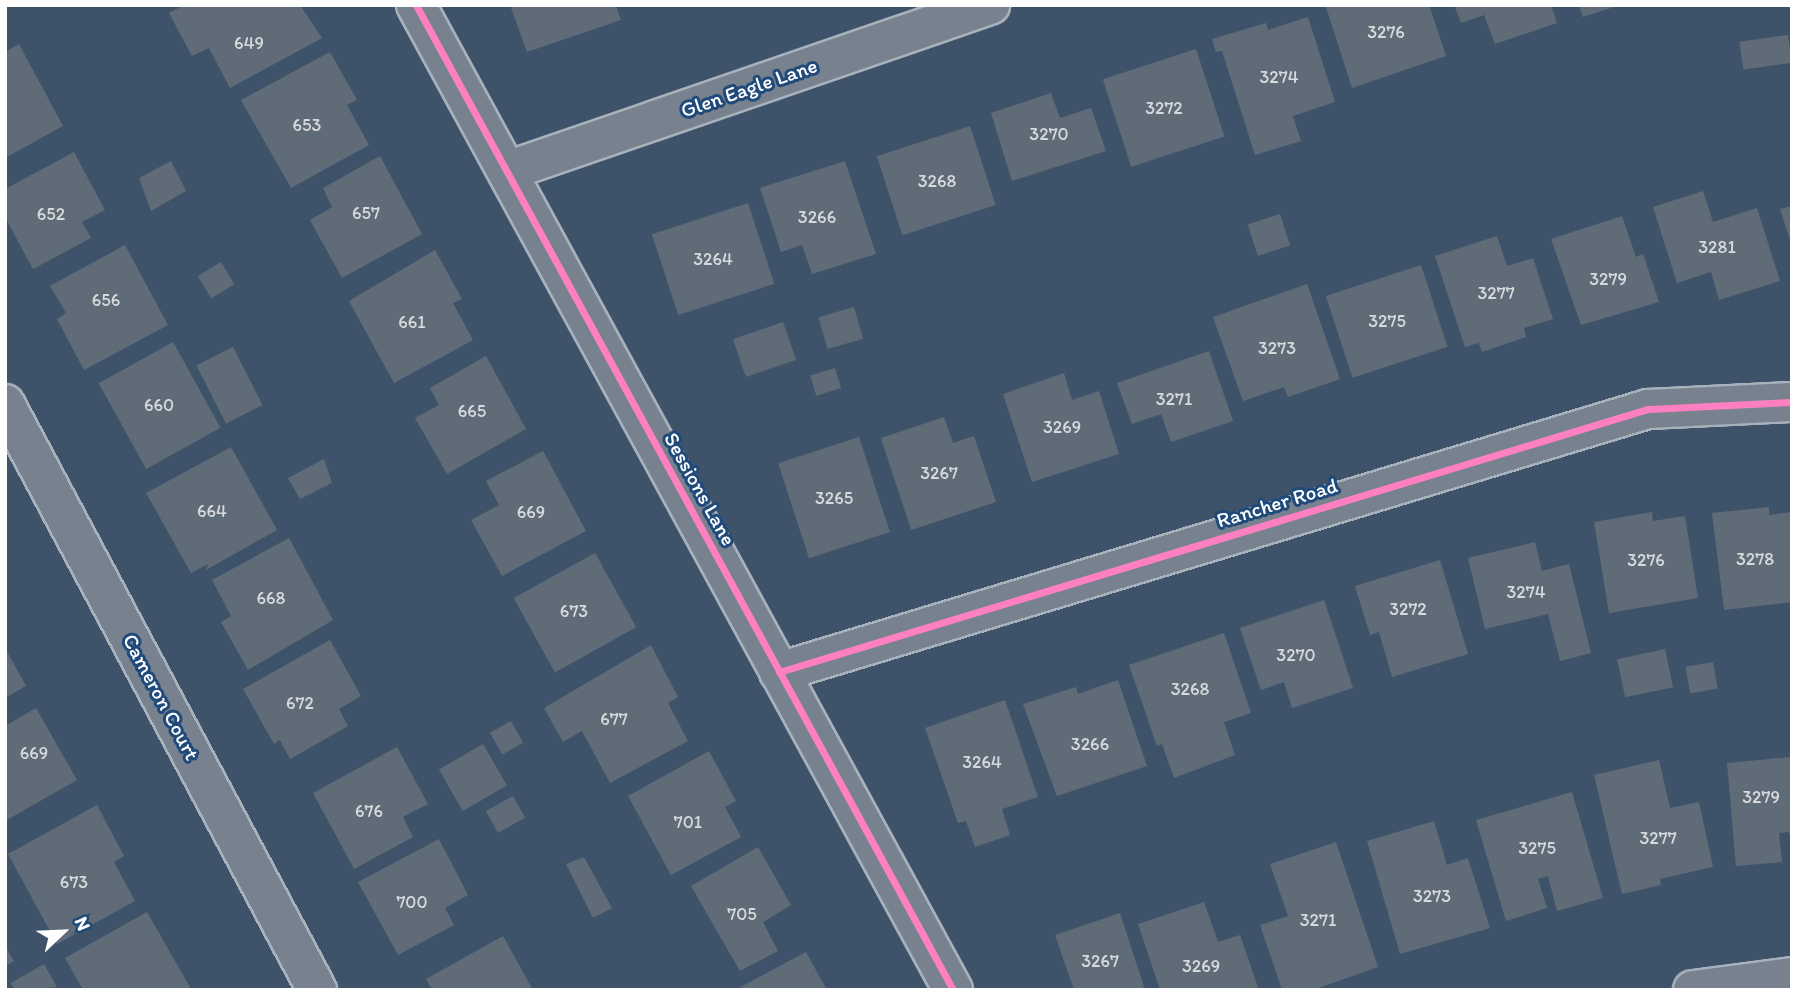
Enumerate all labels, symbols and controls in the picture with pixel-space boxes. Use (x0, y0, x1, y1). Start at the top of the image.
house number: 3276 (1367, 21, 1405, 43)
house number: 649 (234, 32, 264, 54)
street label: Glen Eagle Lane (677, 53, 821, 123)
house number: 3274 (1259, 66, 1299, 88)
house number: 3272 (1145, 97, 1183, 119)
house number: 653 (293, 114, 321, 136)
house number: 3270 (1029, 123, 1069, 145)
house number: 3268 (918, 170, 956, 192)
house number: 657 (352, 202, 380, 224)
house number: 652 (37, 203, 65, 225)
house number: 3266 (798, 206, 836, 228)
house number: 3281 (1698, 236, 1736, 258)
house number: 3264 (693, 248, 733, 270)
house number: 3279 (1589, 268, 1627, 290)
house number: 3277 (1477, 282, 1515, 304)
house number: 656 (92, 289, 120, 311)
house number: 3275 (1368, 310, 1406, 332)
house number: 661 (398, 311, 426, 333)
house number: 3273 (1258, 337, 1296, 359)
house number: 3271 (1156, 388, 1192, 410)
house number: 660 (144, 394, 174, 416)
house number: 665 (458, 400, 486, 422)
house number: 3269 (1043, 416, 1081, 438)
street label: Sessions Lane (658, 428, 742, 550)
house number: 3267 (920, 462, 958, 484)
street label: Rancher Road (1214, 473, 1340, 533)
house number: 3265 (815, 487, 853, 509)
house number: 664 (197, 500, 227, 522)
house number: 669 (517, 501, 545, 523)
house number: 3278 (1736, 548, 1774, 570)
house number: 3276 (1627, 549, 1665, 571)
house number: 3274 (1506, 581, 1546, 603)
house number: 668 (257, 587, 285, 609)
house number: 3272 (1389, 598, 1427, 620)
house number: 673 (560, 600, 588, 622)
street label: Cameron Court (117, 630, 205, 764)
house number: 3270 (1276, 644, 1316, 666)
house number: 3268 (1171, 678, 1209, 700)
house number: 672 (286, 692, 314, 714)
house number: 677 (600, 708, 628, 730)
house number: 3266 (1071, 733, 1109, 755)
house number: 669 (20, 742, 48, 764)
house number: 3264 (962, 751, 1002, 773)
house number: 3279 (1742, 786, 1780, 808)
house number: 676 (355, 800, 383, 822)
house number: 701 (674, 811, 702, 833)
house number: 3277 (1639, 827, 1677, 849)
house number: 3275 (1518, 837, 1556, 859)
house number: 673 (60, 871, 88, 893)
house number: 3273 (1413, 885, 1451, 907)
house number: 700 (396, 891, 428, 913)
north arrow (28, 897, 98, 967)
house number: 705 (727, 903, 757, 925)
house number: 3271 (1300, 909, 1336, 931)
text: N (70, 913, 96, 934)
house number: 3267 (1081, 950, 1119, 972)
house number: 3269 (1182, 955, 1220, 977)

